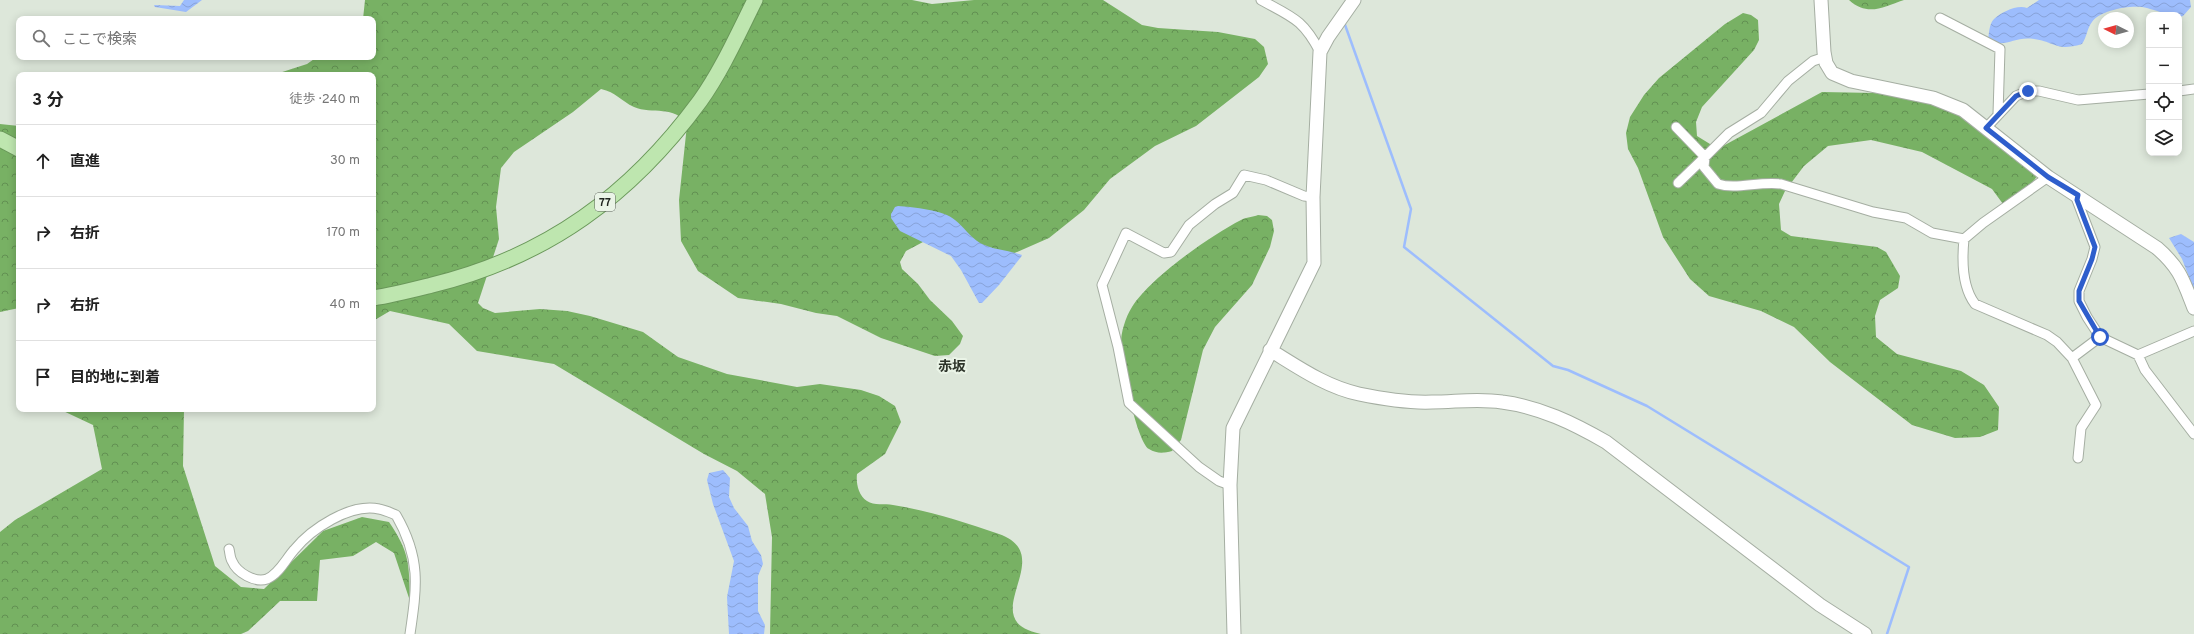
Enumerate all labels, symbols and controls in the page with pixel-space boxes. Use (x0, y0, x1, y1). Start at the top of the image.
north arrow (2098, 12, 2134, 48)
map controls (2146, 12, 2182, 156)
button: + (2146, 12, 2182, 48)
search box (16, 16, 376, 60)
icon: search (30, 27, 52, 49)
text: ここで検索 (62, 31, 137, 50)
button: − (2146, 48, 2182, 84)
route end (2019, 82, 2037, 100)
button: locate (2146, 84, 2182, 120)
text: 3 分 (32, 90, 63, 112)
text: 徒歩 · 240 m (290, 92, 360, 108)
button: layers (2146, 120, 2182, 156)
icon: ahead (32, 150, 54, 172)
text: 直進 (70, 153, 100, 172)
text: 30 m (330, 153, 360, 169)
road number: 77 (595, 193, 615, 211)
icon: right (32, 222, 54, 244)
text: 右折 (70, 225, 100, 244)
text: 170 m (326, 225, 360, 241)
icon: right (32, 294, 54, 316)
text: 右折 (70, 297, 100, 316)
text: 40 m (330, 297, 360, 313)
route start (2091, 328, 2109, 346)
district label: 赤坂 (938, 359, 966, 376)
icon: arrive (32, 366, 54, 388)
text: 目的地に到着 (70, 369, 160, 388)

